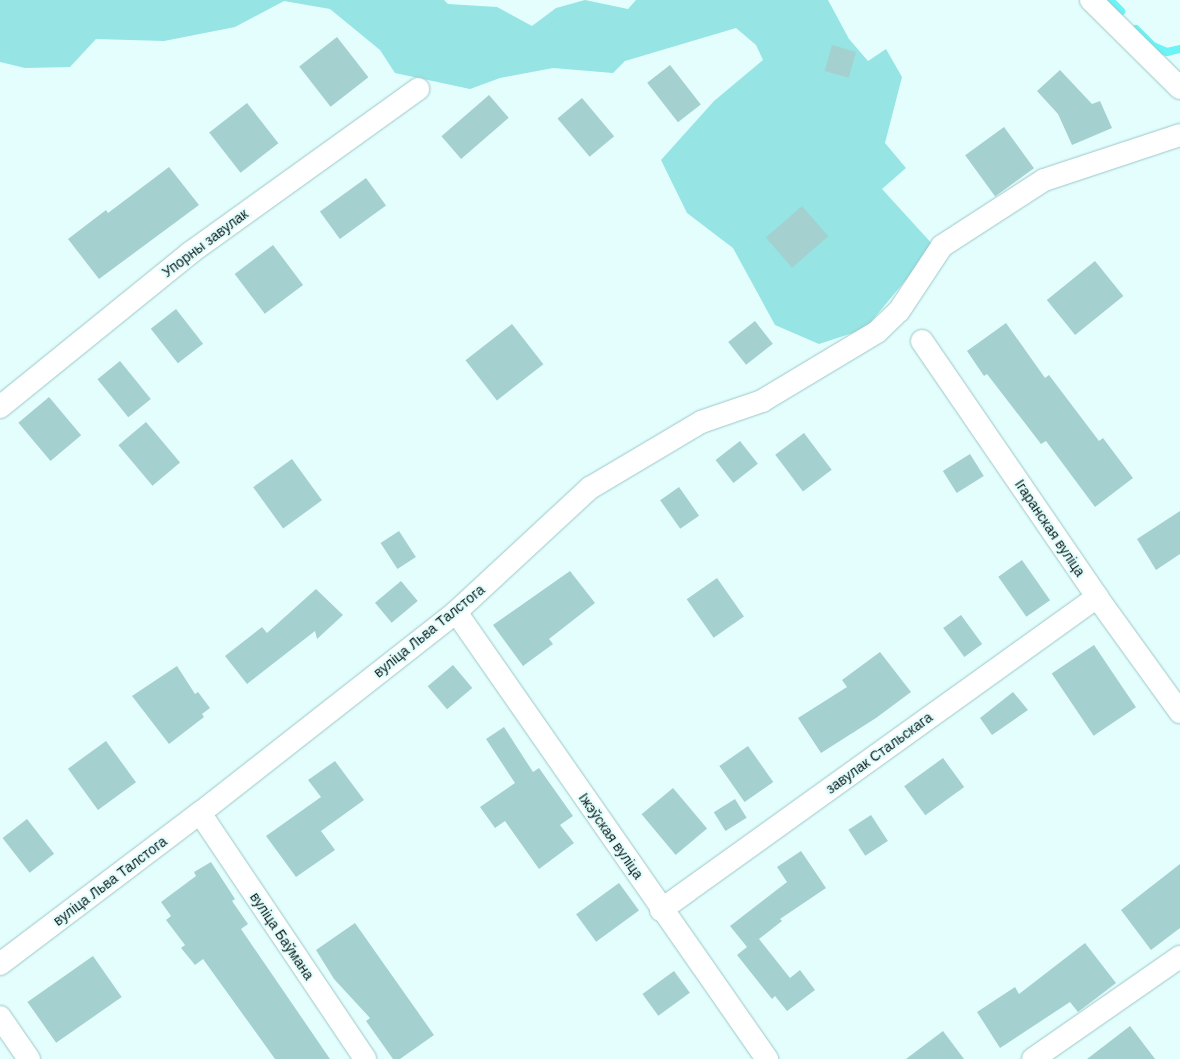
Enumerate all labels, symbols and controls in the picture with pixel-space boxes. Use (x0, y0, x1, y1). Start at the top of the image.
street label: Упорны завулак (159, 205, 251, 281)
street label: Ігаранская вуліца (1011, 476, 1089, 580)
street label: вуліца Льва Талстога (370, 581, 488, 681)
street label: завулак Стальскага (823, 709, 935, 797)
street label: Іжэўская вуліца (575, 790, 647, 882)
street label: вуліца Льва Талстога (50, 833, 170, 929)
street label: вуліца Баўмана (247, 889, 317, 983)

